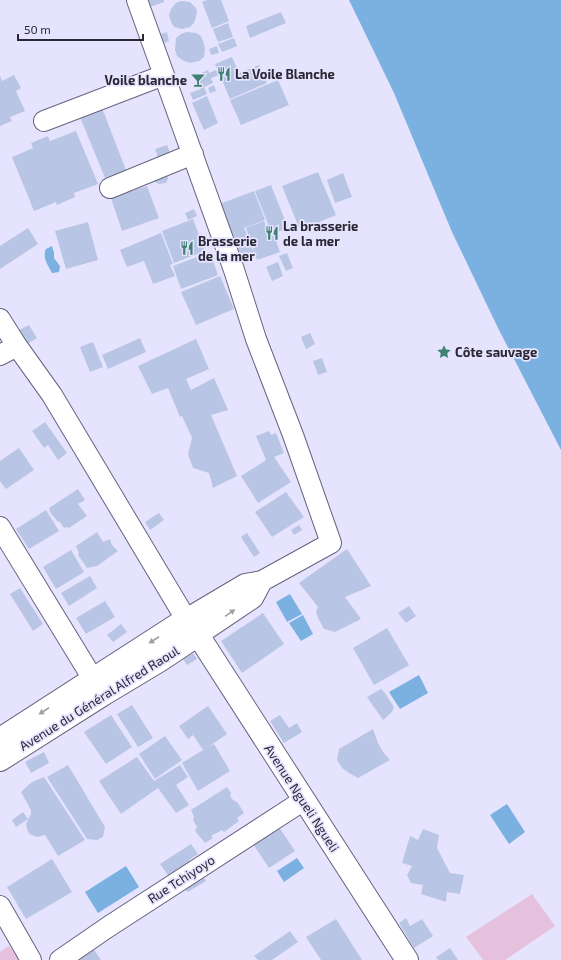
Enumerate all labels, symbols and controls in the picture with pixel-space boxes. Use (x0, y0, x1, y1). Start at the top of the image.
scale bar (18, 16, 143, 42)
text: 50 m (24, 22, 51, 36)
restaurant icon: La Voile Blanche (216, 66, 232, 82)
place label: La Voile Blanche (235, 66, 335, 82)
place label: Voile blanche (105, 72, 187, 88)
bar icon: Voile blanche (190, 72, 206, 88)
place label: La brasserie de la mer (283, 218, 358, 249)
restaurant icon: La brasserie de la mer (264, 225, 280, 241)
place label: Brasserie de la mer (198, 233, 257, 264)
restaurant icon: Brasserie de la mer (179, 240, 195, 256)
place icon: Côte sauvage (436, 344, 452, 360)
place label: Côte sauvage (455, 344, 537, 360)
one-way arrow (225, 609, 235, 617)
one-way arrow (148, 637, 160, 644)
street label: Avenue du Général Alfred Raoul (16, 642, 182, 754)
one-way arrow (38, 707, 50, 714)
street label: Avenue Ngueli Ngueli (261, 741, 343, 855)
street label: Rue Tchiyoyo (145, 851, 217, 907)

